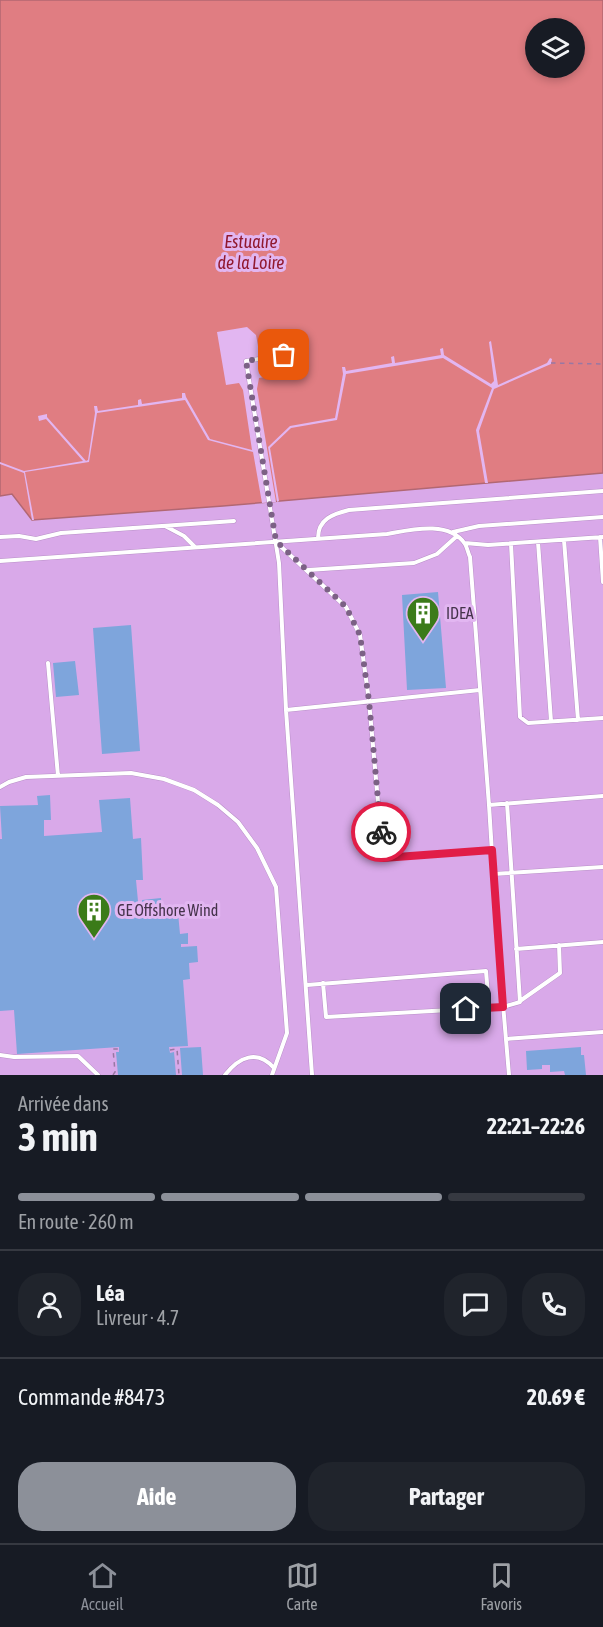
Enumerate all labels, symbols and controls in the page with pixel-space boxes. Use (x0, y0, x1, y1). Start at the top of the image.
map controls (525, 18, 585, 78)
button: layers (525, 18, 585, 78)
water label: Estuaire de la Loire (217, 231, 285, 273)
pin (258, 329, 309, 380)
icon: bag (267, 338, 300, 371)
building icon: IDEA (405, 595, 441, 642)
place label: IDEA (446, 604, 474, 622)
courier (351, 802, 411, 862)
icon: bike (365, 816, 398, 849)
building icon: GE Offshore Wind (76, 892, 112, 939)
place label: GE Offshore Wind (117, 901, 218, 919)
pin (440, 983, 491, 1034)
icon: home (449, 992, 482, 1025)
text: Arrivée dans (18, 1092, 109, 1115)
text: 22:21–22:26 (487, 1113, 585, 1139)
text: 3 min (18, 1115, 98, 1159)
text: En route · 260 m (18, 1210, 134, 1233)
button: person (18, 1273, 81, 1336)
button: chat (444, 1273, 507, 1336)
button: phone (522, 1273, 585, 1336)
text: Léa (96, 1280, 125, 1306)
text: Livreur · 4.7 (96, 1306, 179, 1329)
text: Commande #8473 (18, 1384, 165, 1410)
text: 20.69 € (527, 1384, 585, 1410)
button: Aide (18, 1462, 296, 1531)
button: Partager (308, 1462, 585, 1531)
tab: Accueil (81, 1559, 124, 1613)
tab: Carte (286, 1559, 319, 1613)
tab: Favoris (480, 1559, 522, 1613)

